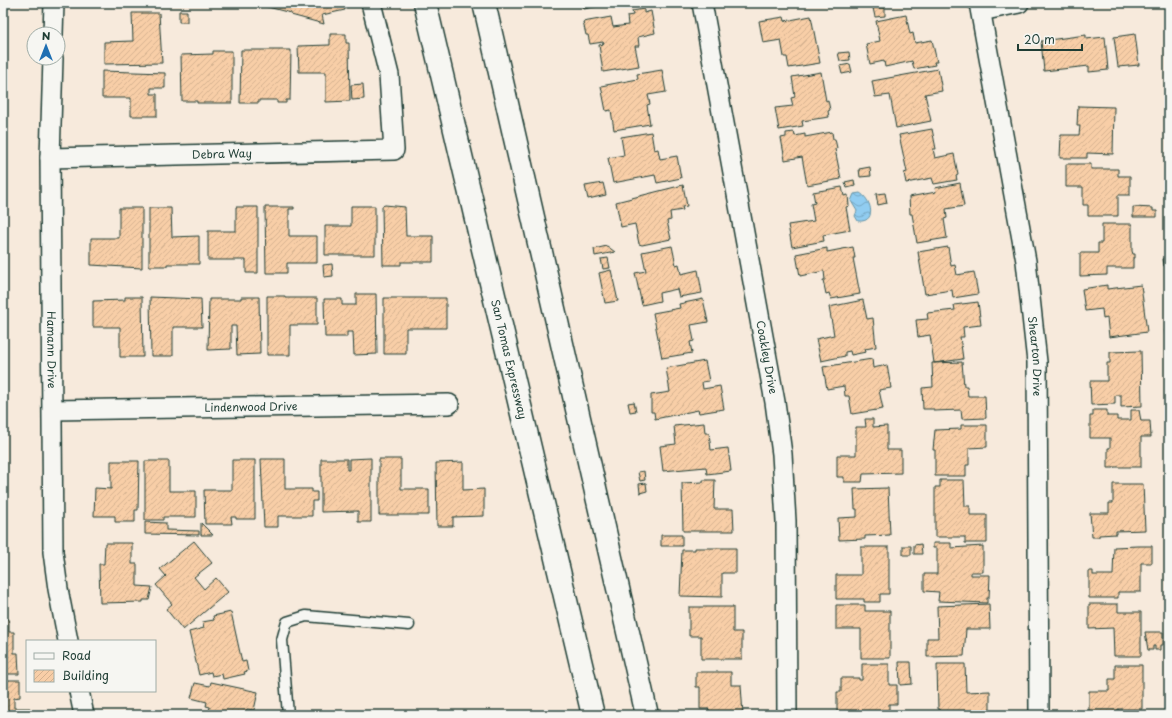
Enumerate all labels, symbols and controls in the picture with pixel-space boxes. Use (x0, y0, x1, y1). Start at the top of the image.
north arrow (26, 26, 66, 66)
scale bar (1018, 26, 1082, 52)
text: N (42, 27, 51, 44)
text: 20 m (1024, 30, 1055, 48)
street label: Debra Way (192, 144, 252, 163)
street label: San Tomas Expressway (487, 298, 532, 421)
street label: Hamann Drive (43, 311, 61, 389)
street label: Shearton Drive (1024, 315, 1046, 397)
street label: Coakley Drive (752, 319, 782, 395)
street label: Lindenwood Drive (204, 397, 298, 416)
legend (26, 640, 156, 692)
text: Road (62, 646, 91, 664)
text: Building (62, 666, 109, 684)

